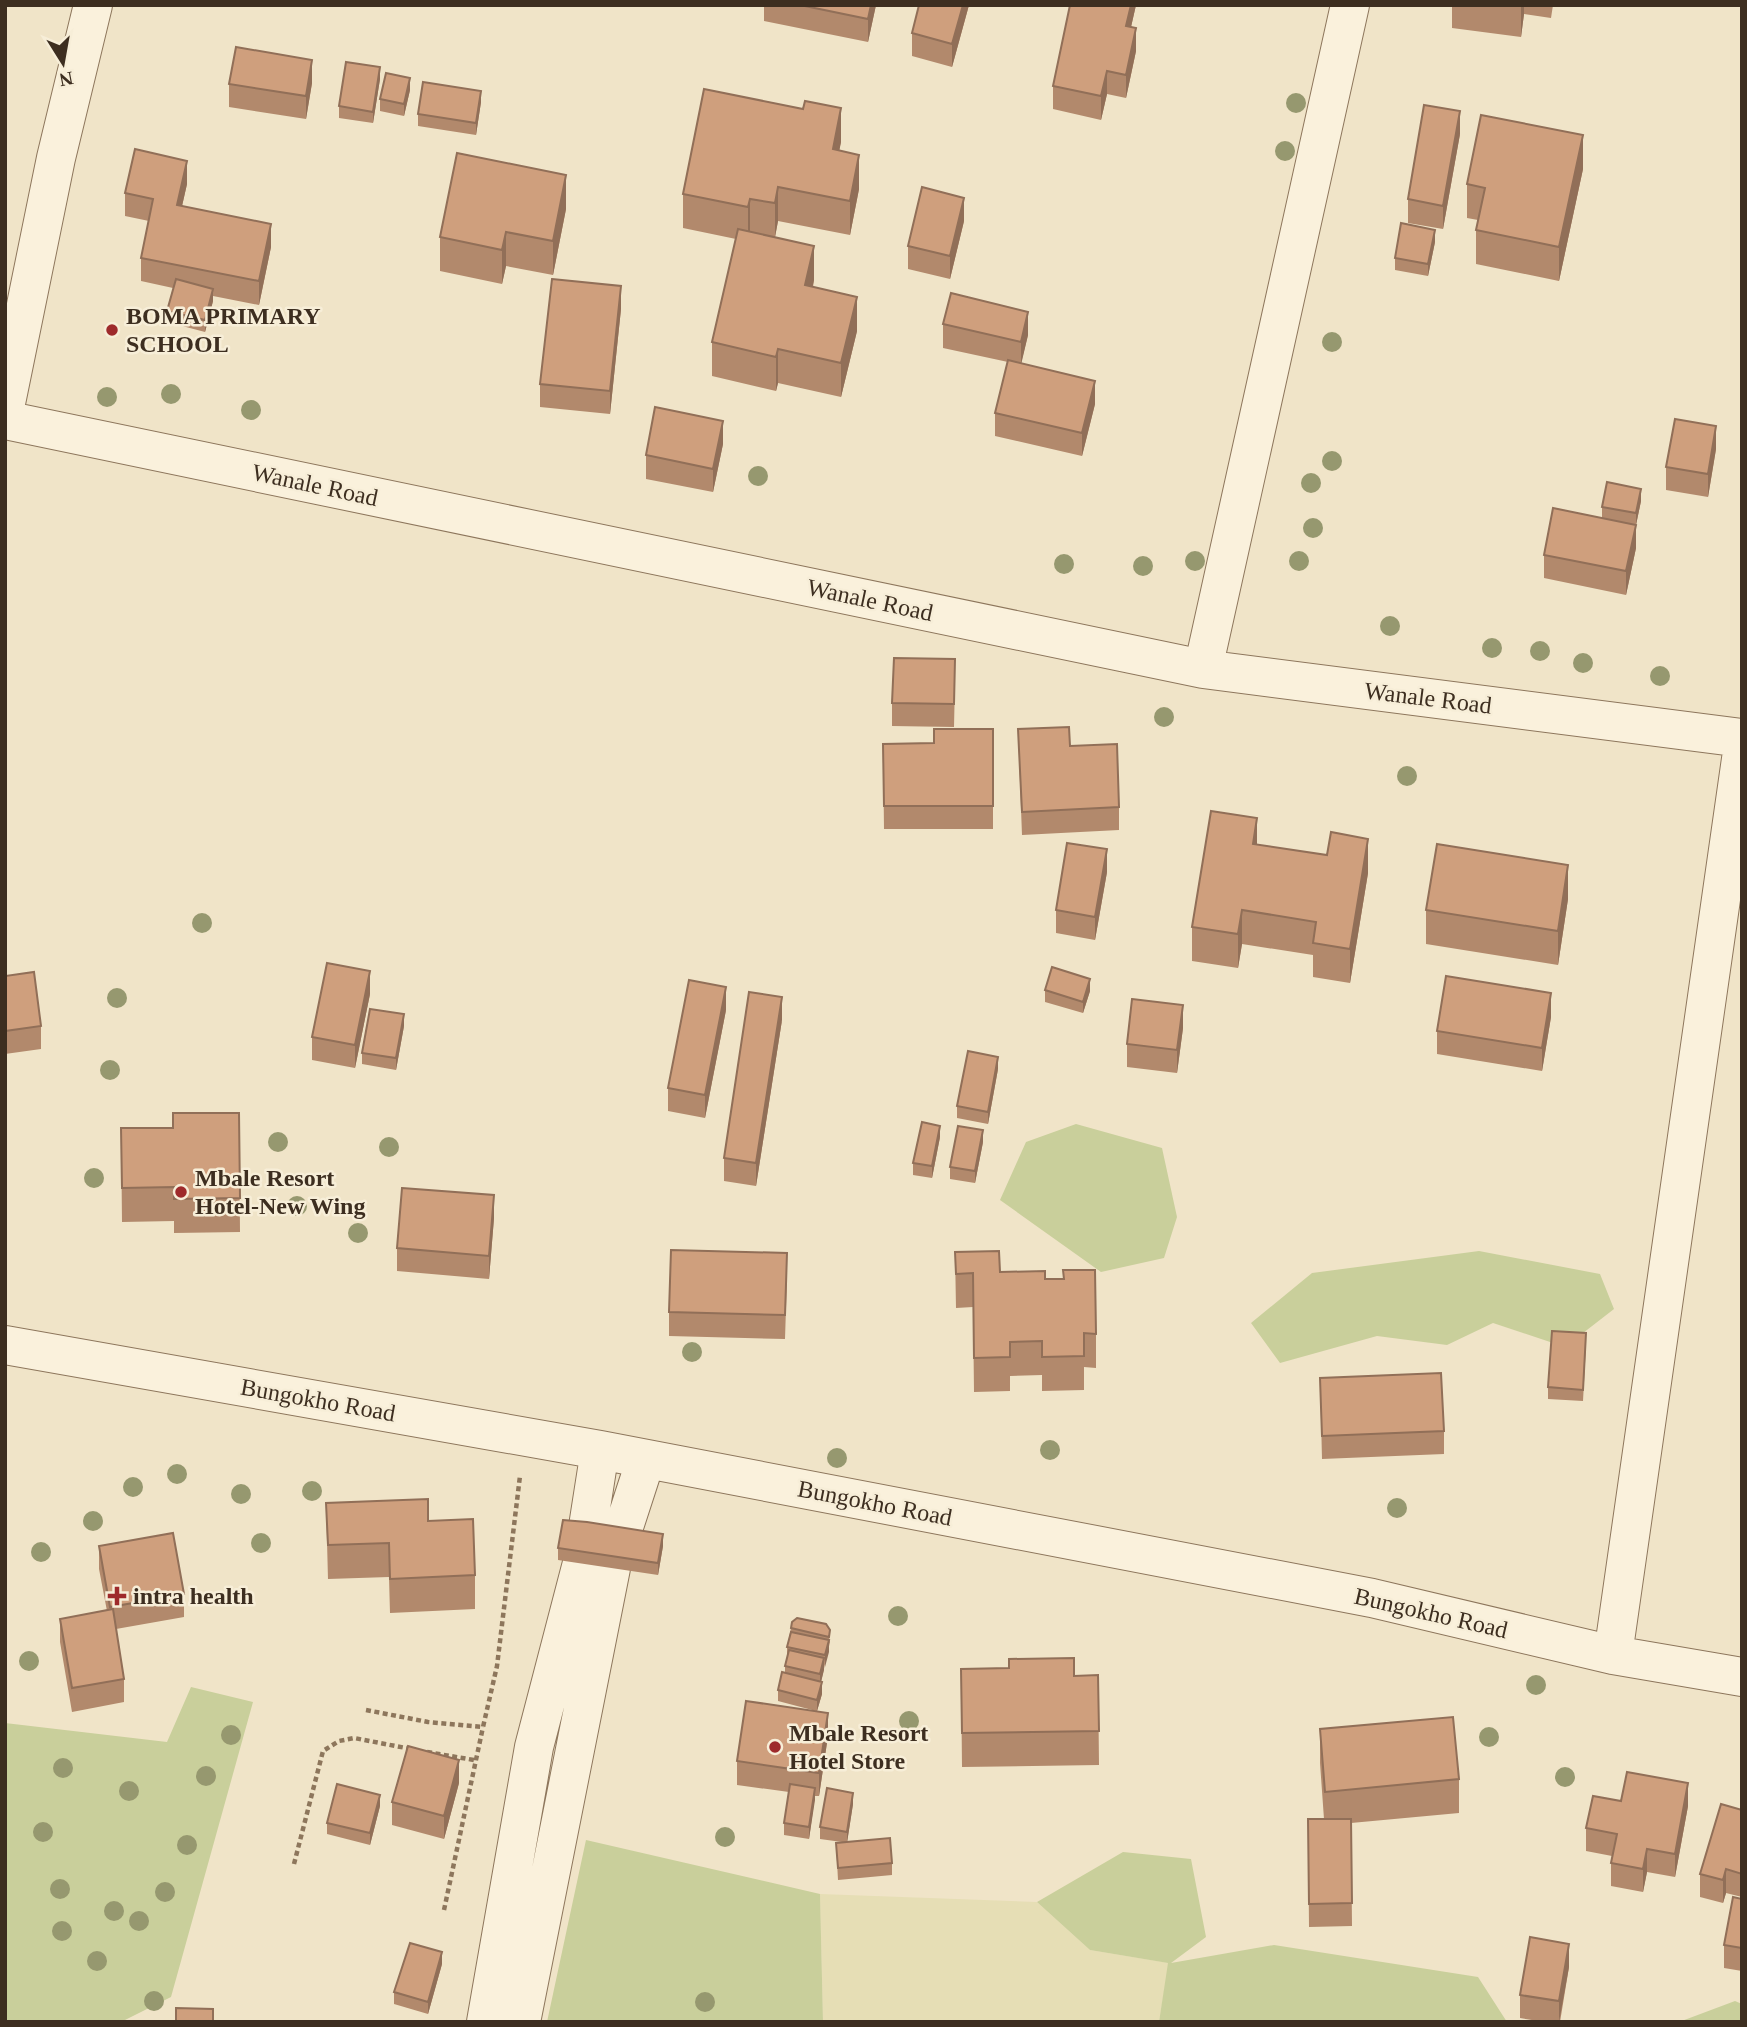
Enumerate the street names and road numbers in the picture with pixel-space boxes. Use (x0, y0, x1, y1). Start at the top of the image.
street label: Wanale Road (250, 459, 380, 511)
street label: Wanale Road (805, 574, 935, 626)
street label: Wanale Road (1363, 677, 1493, 719)
street label: Bungokho Road (239, 1374, 397, 1426)
street label: Bungokho Road (796, 1475, 954, 1531)
street label: Bungokho Road (1352, 1583, 1510, 1643)

